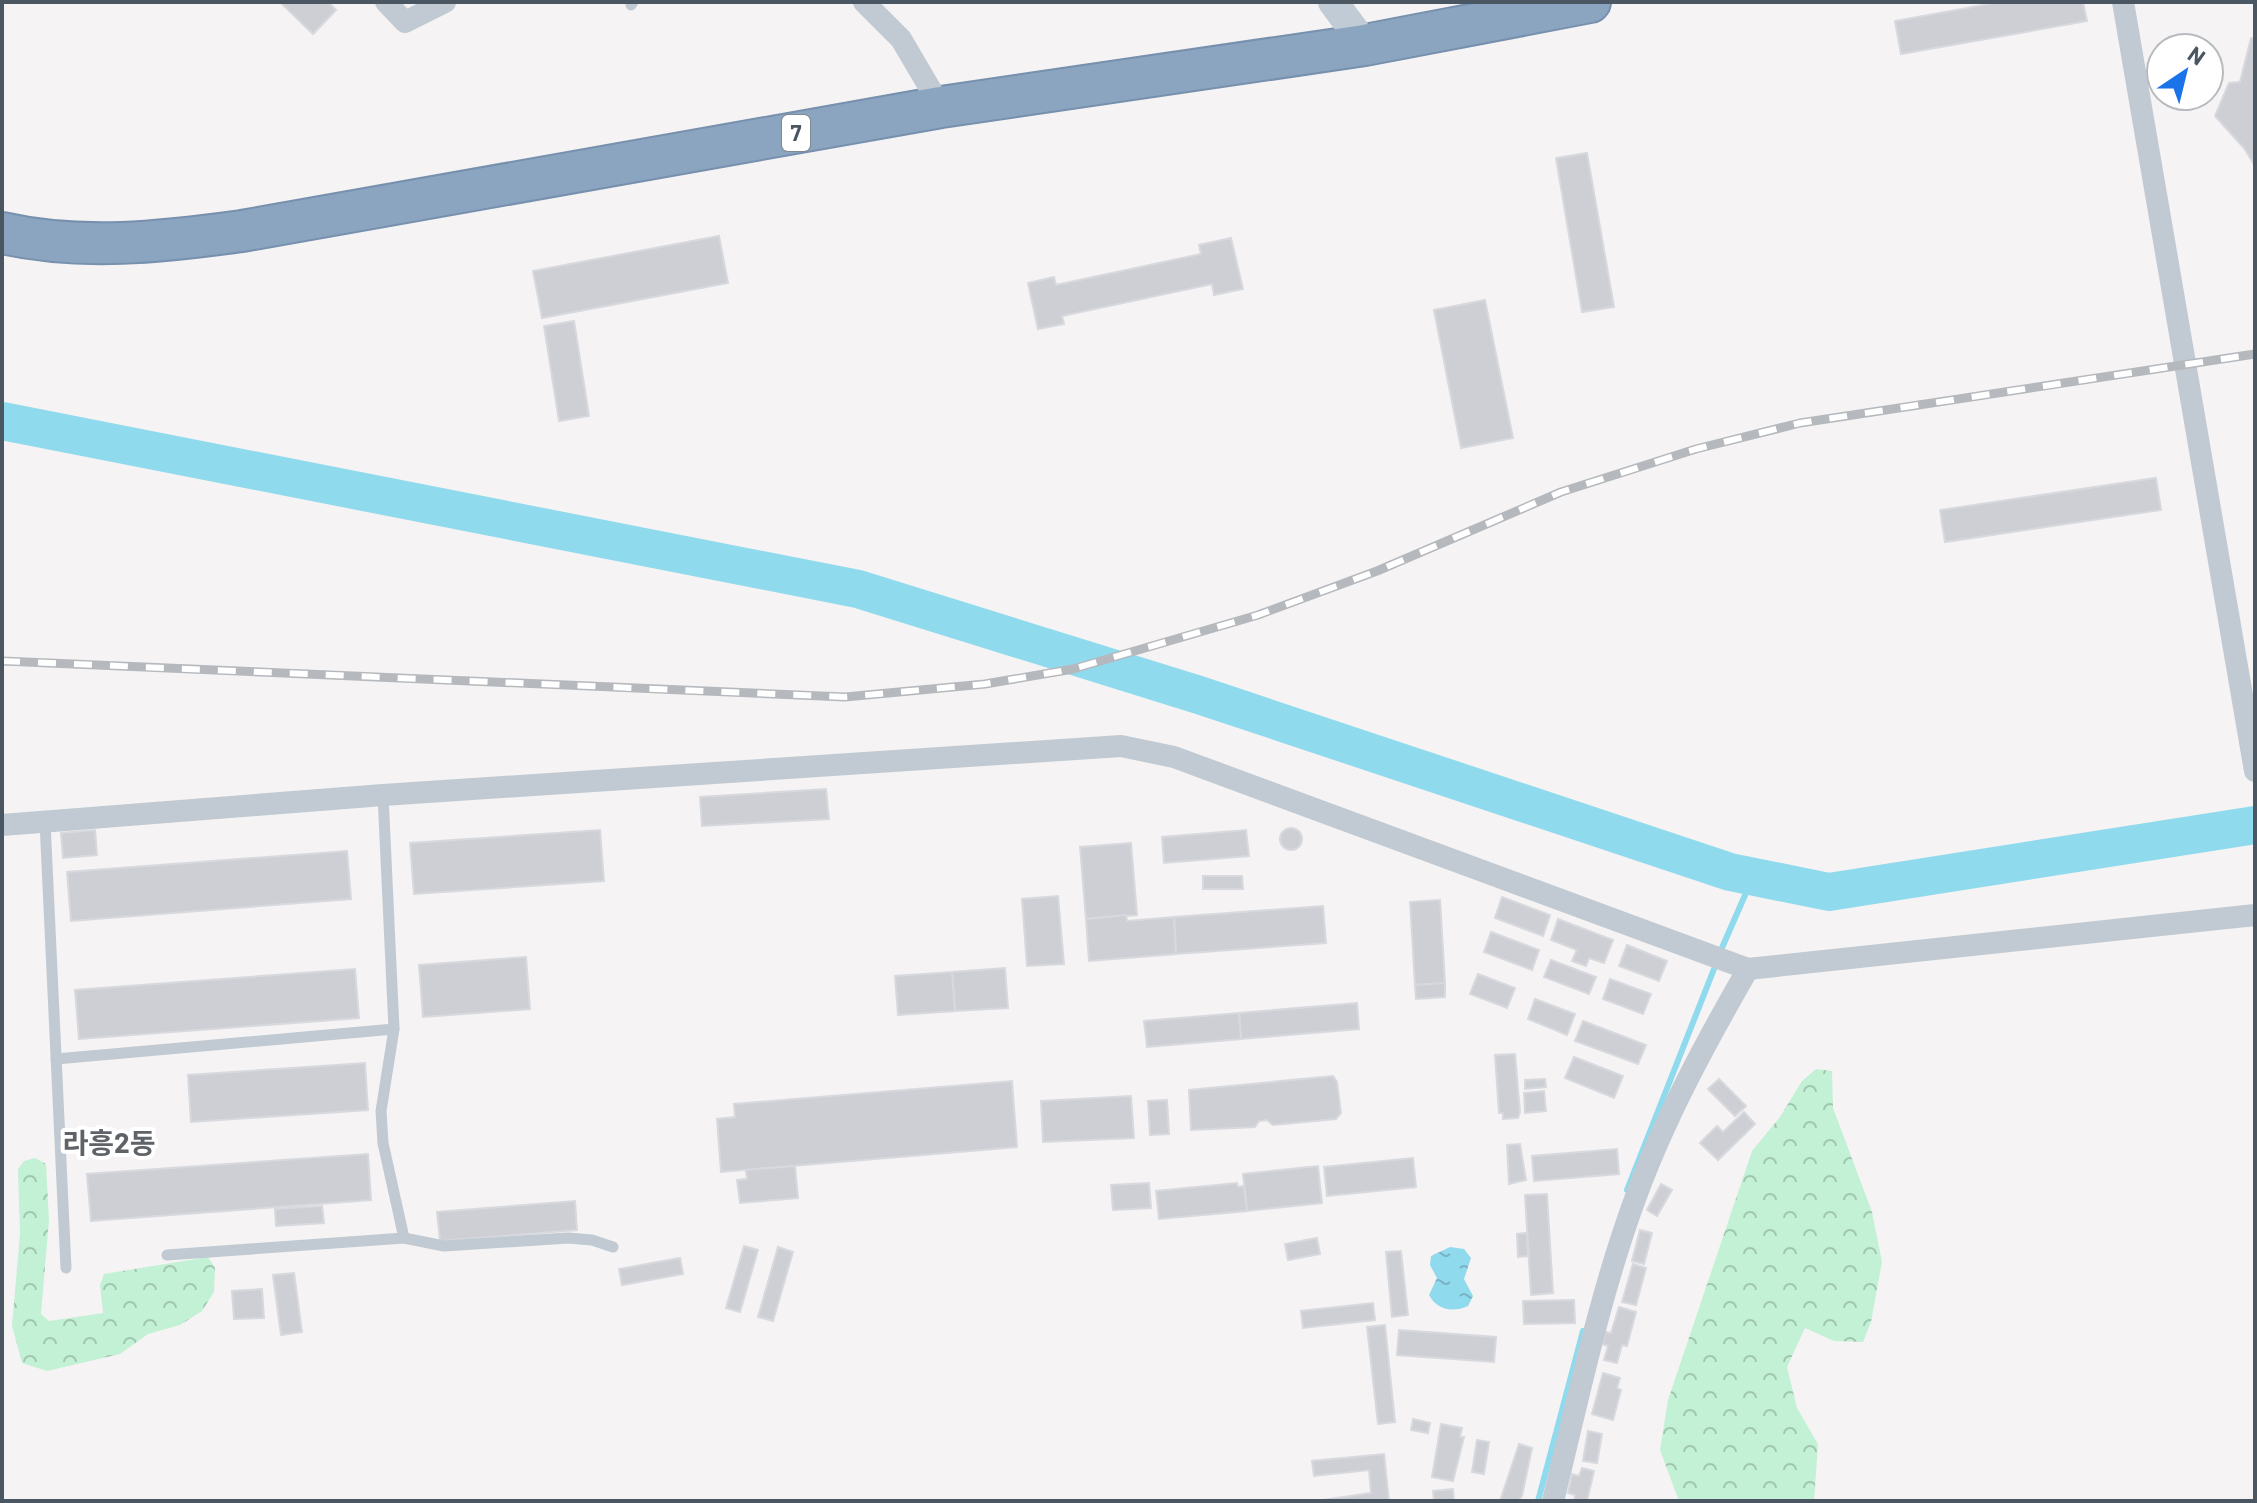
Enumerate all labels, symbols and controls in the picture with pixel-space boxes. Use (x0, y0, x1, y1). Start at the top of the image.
north arrow (2145, 32, 2225, 112)
text: N (2184, 40, 2210, 70)
road number: 7 (782, 115, 810, 151)
district label: 라흥2동 (63, 1125, 155, 1159)

